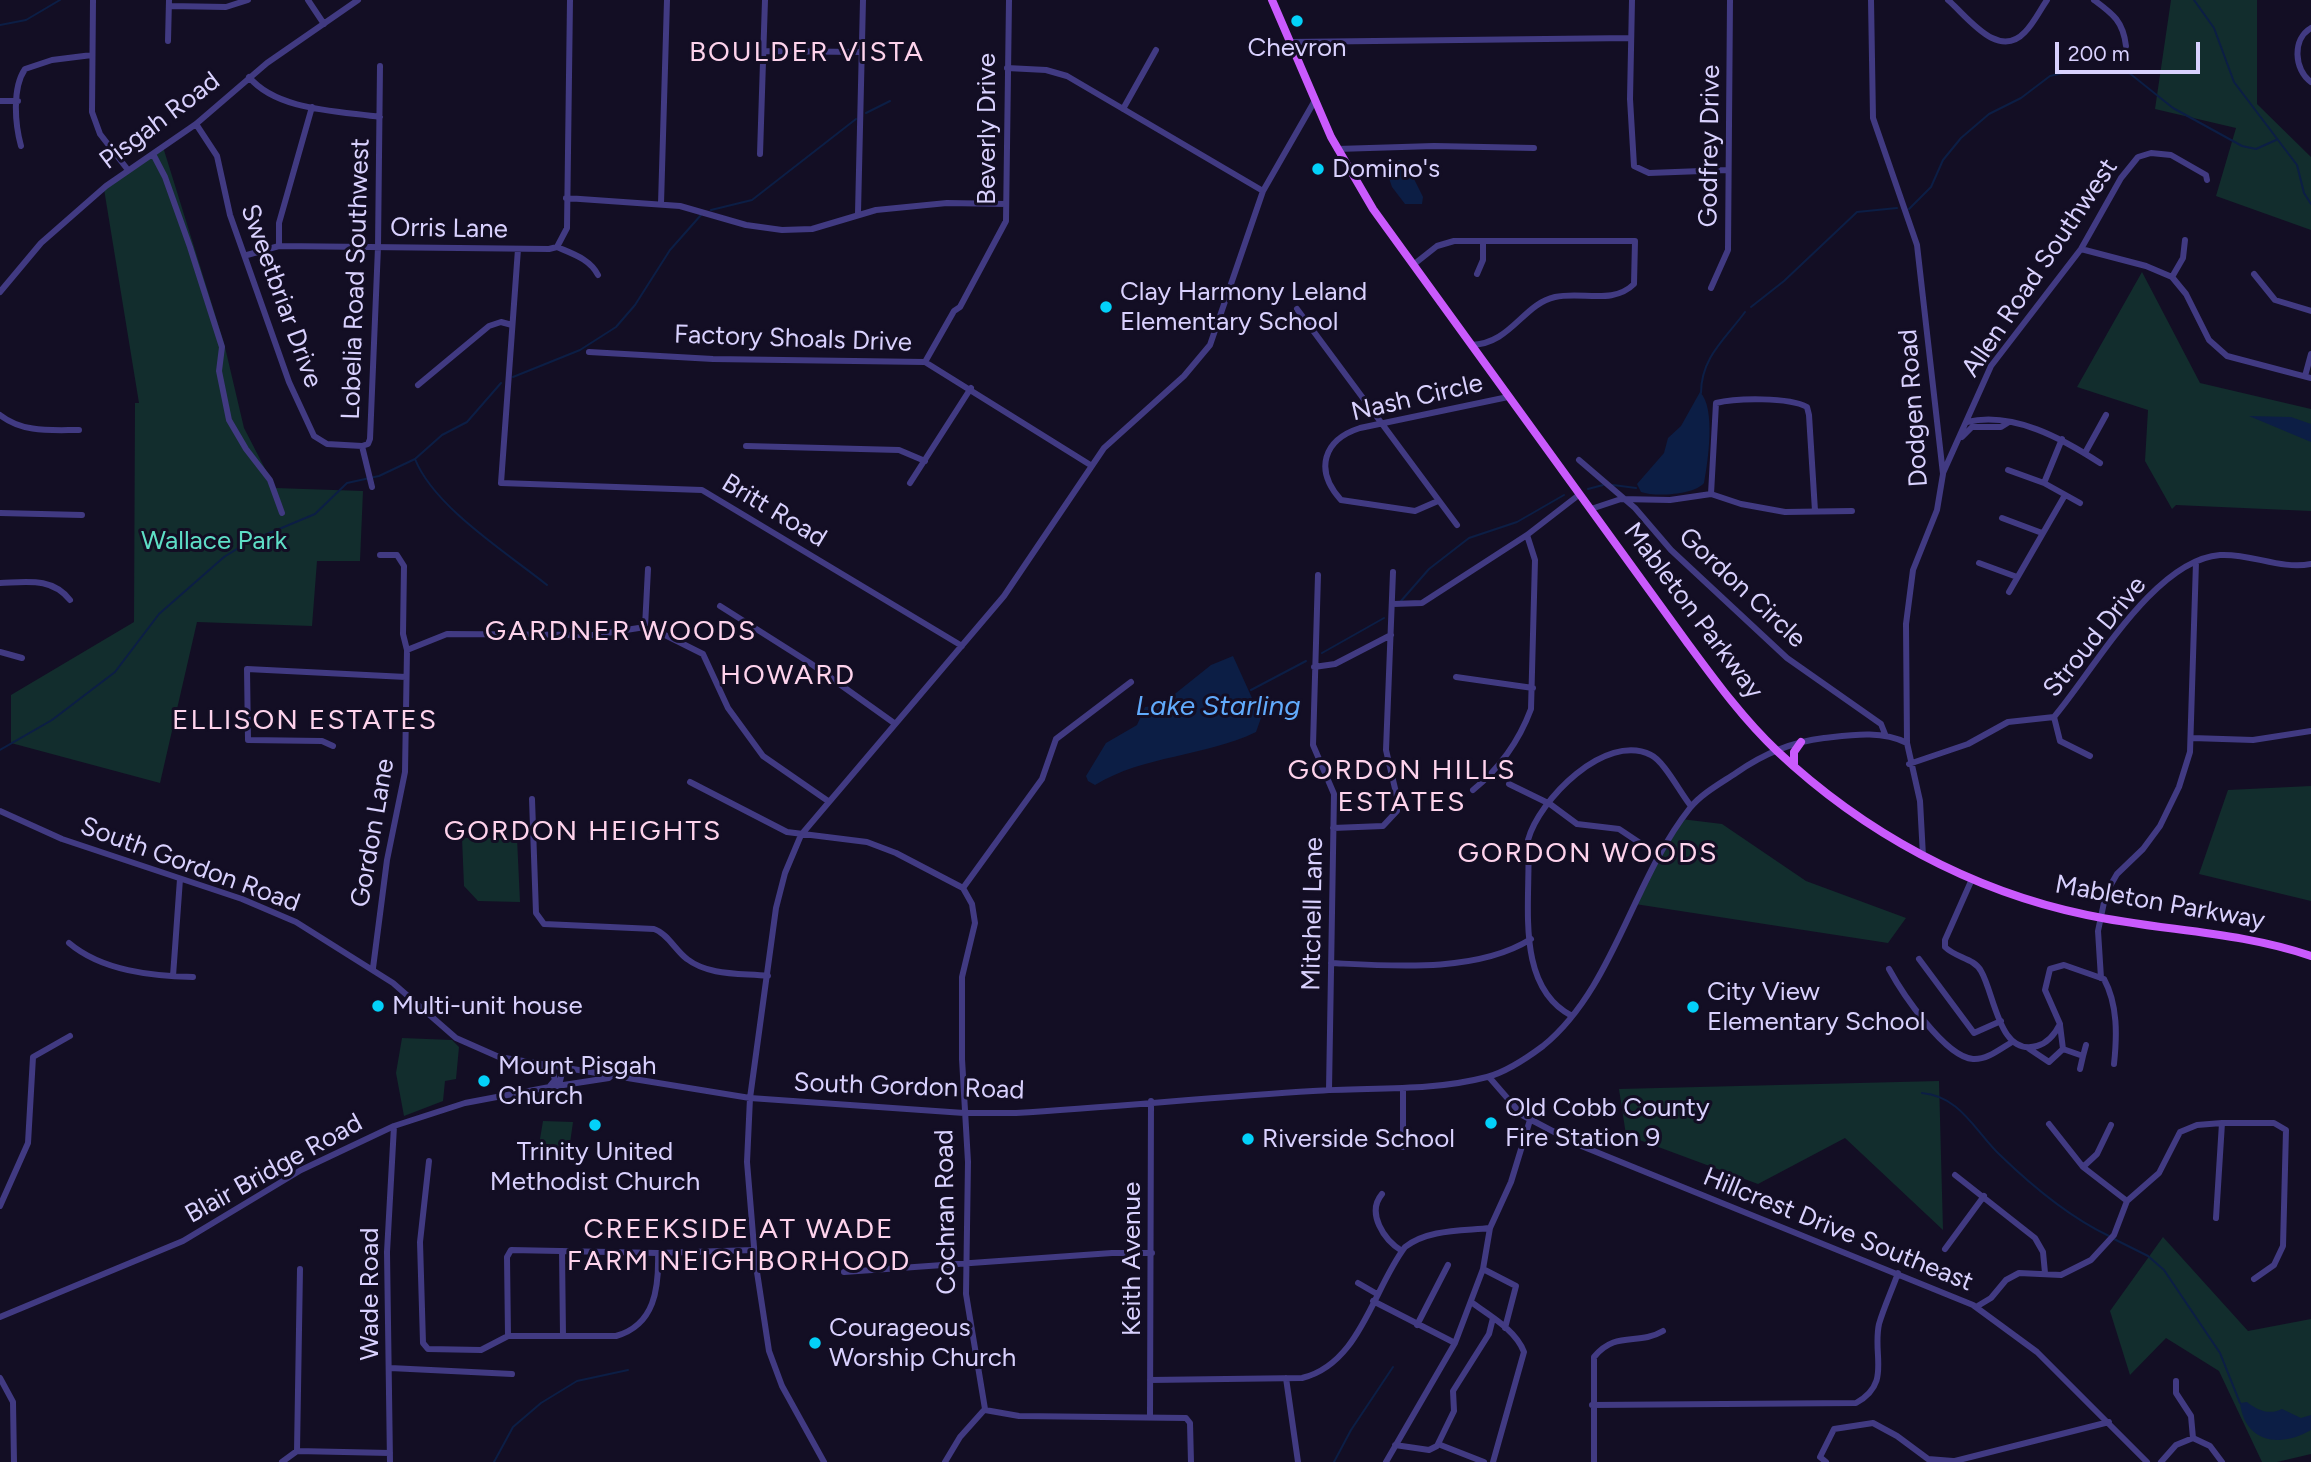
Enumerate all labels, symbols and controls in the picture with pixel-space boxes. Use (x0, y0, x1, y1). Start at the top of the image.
marker: Chevron (1289, 13, 1305, 29)
scale bar (2059, 28, 2204, 72)
place label: Chevron (1248, 32, 1346, 64)
district label: BOULDER VISTA (691, 36, 923, 70)
text: 200 m (2068, 41, 2130, 66)
street label: Beverly Drive (971, 53, 1003, 205)
street label: Godfrey Drive (1693, 64, 1727, 228)
street label: Pisgah Road (94, 66, 226, 176)
street label: Lobelia Road Southwest (335, 138, 377, 420)
place label: Domino's (1332, 153, 1440, 185)
street label: Allen Road Southwest (1955, 153, 2125, 383)
marker: Domino's (1310, 161, 1326, 177)
street label: Sweetbriar Drive (233, 200, 329, 392)
street label: Orris Lane (390, 212, 508, 246)
place label: Clay Harmony Leland Elementary School (1120, 276, 1367, 338)
marker: Clay Harmony Leland Elementary School (1098, 299, 1114, 315)
street label: Factory Shoals Drive (673, 319, 913, 359)
street label: Dodgen Road (1893, 328, 1935, 488)
street label: Nash Circle (1348, 368, 1486, 428)
street label: Britt Road (716, 468, 832, 554)
street label: Mableton Parkway (1617, 517, 1769, 705)
street label: Gordon Circle (1672, 521, 1812, 655)
park label: Wallace Park (141, 525, 287, 557)
street label: Stroud Drive (2037, 570, 2153, 704)
district label: GARDNER WOODS (486, 615, 756, 649)
district label: HOWARD (721, 659, 855, 693)
water label: Lake Starling (1135, 690, 1301, 724)
district label: ELLISON ESTATES (174, 704, 436, 738)
district label: GORDON HILLS ESTATES (1289, 754, 1515, 820)
street label: Gordon Lane (345, 756, 401, 910)
street label: South Gordon Road (76, 811, 304, 919)
district label: GORDON HEIGHTS (446, 815, 720, 849)
street label: Mitchell Lane (1296, 837, 1330, 991)
district label: GORDON WOODS (1459, 837, 1717, 871)
street label: Mableton Parkway (2053, 869, 2267, 937)
place label: City View Elementary School (1707, 976, 1925, 1038)
place label: Multi-unit house (392, 990, 583, 1022)
marker: Multi-unit house (370, 998, 386, 1014)
marker: City View Elementary School (1685, 999, 1701, 1015)
place label: Mount Pisgah Church (498, 1050, 657, 1112)
street label: South Gordon Road (793, 1067, 1025, 1107)
marker: Mount Pisgah Church (476, 1073, 492, 1089)
place label: Old Cobb County Fire Station 9 (1505, 1092, 1710, 1154)
street label: Blair Bridge Road (180, 1107, 368, 1231)
marker: Old Cobb County Fire Station 9 (1483, 1115, 1499, 1131)
marker: Trinity United Methodist Church (587, 1117, 603, 1133)
place label: Riverside School (1262, 1123, 1455, 1155)
street label: Cochran Road (929, 1129, 963, 1295)
marker: Riverside School (1240, 1131, 1256, 1147)
place label: Trinity United Methodist Church (490, 1136, 700, 1198)
street label: Hillcrest Drive Southeast (1699, 1162, 1977, 1298)
street label: Keith Avenue (1116, 1182, 1148, 1336)
district label: CREEKSIDE AT WADE FARM NEIGHBORHOOD (569, 1213, 909, 1279)
street label: Wade Road (354, 1228, 386, 1360)
place label: Courageous Worship Church (829, 1312, 1016, 1374)
marker: Courageous Worship Church (807, 1335, 823, 1351)

